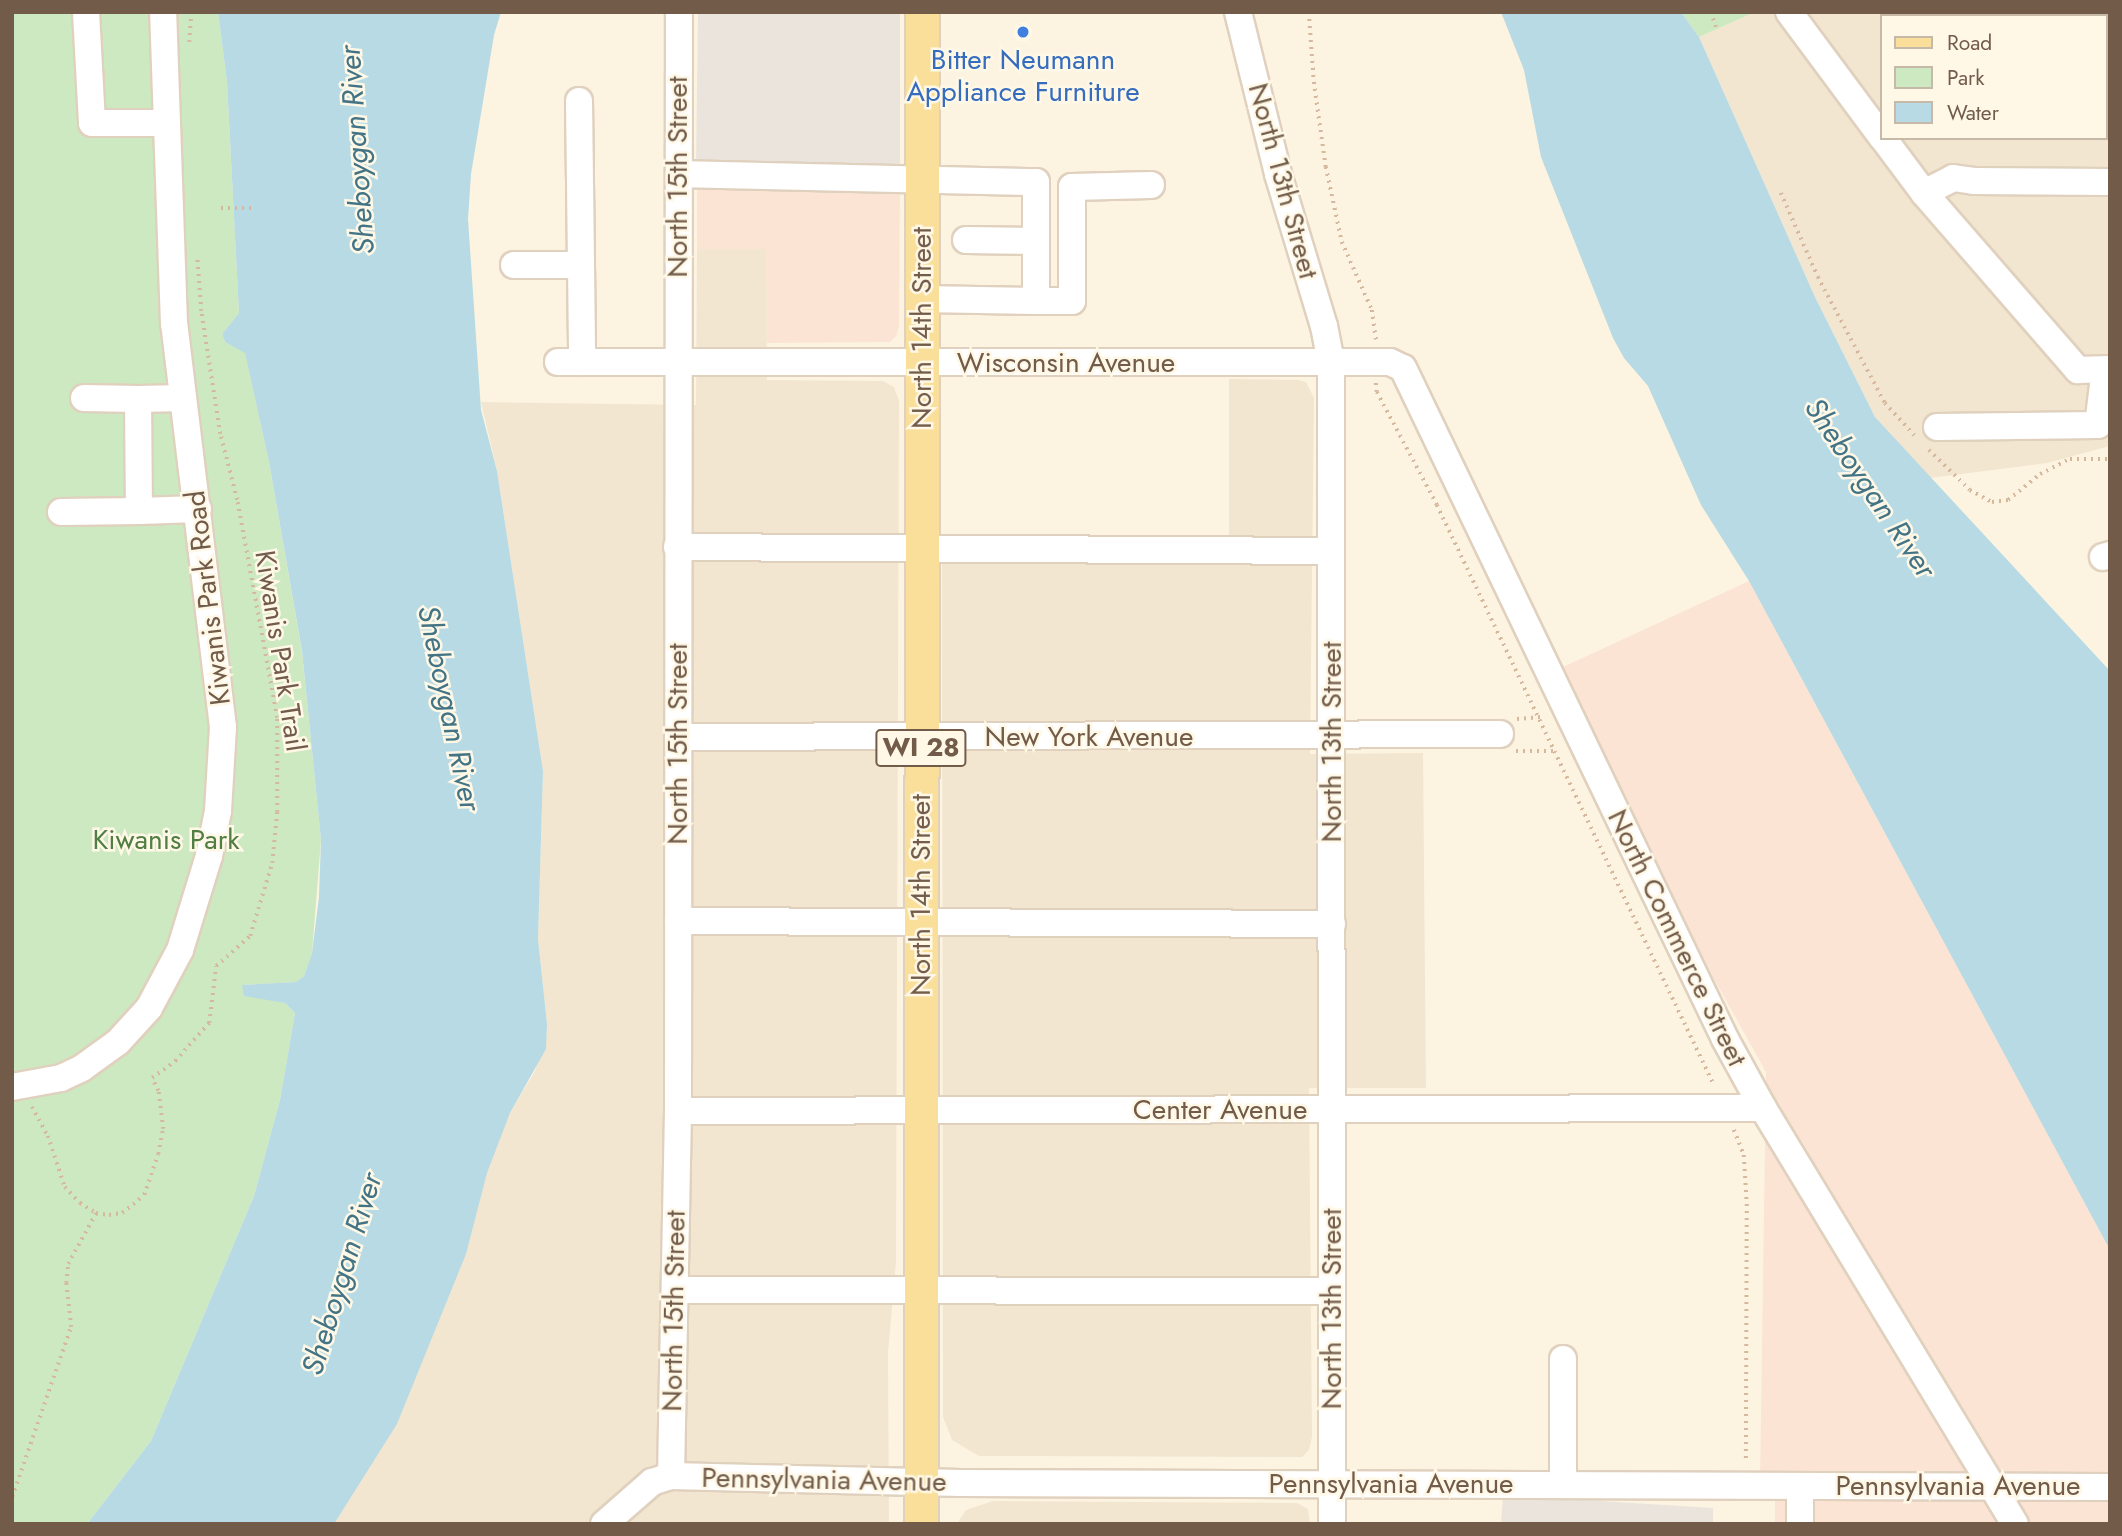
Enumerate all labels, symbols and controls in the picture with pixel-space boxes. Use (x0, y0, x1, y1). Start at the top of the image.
legend (1881, 14, 2108, 140)
marker: Bitter Neumann Appliance Furniture (1015, 24, 1031, 40)
text: Road (1947, 28, 1992, 58)
place label: Bitter Neumann Appliance Furniture (906, 43, 1140, 109)
water label: Sheboygan River (332, 44, 382, 256)
text: Park (1947, 63, 1984, 93)
street label: North 15th Street (661, 76, 695, 278)
street label: North 13th Street (1241, 80, 1325, 282)
text: Water (1947, 98, 1999, 128)
street label: North 14th Street (905, 227, 939, 429)
street label: Wisconsin Avenue (957, 346, 1175, 380)
water label: Sheboygan River (1797, 391, 1943, 585)
street label: Kiwanis Park Road (178, 489, 238, 707)
street label: Kiwanis Park Trail (248, 548, 312, 754)
water label: Sheboygan River (410, 602, 488, 814)
street label: North 13th Street (1315, 642, 1349, 842)
street label: North 15th Street (661, 643, 695, 845)
street label: New York Avenue (985, 720, 1193, 754)
road number: WI 28 (874, 726, 968, 770)
street label: North 14th Street (904, 794, 938, 996)
street label: North Commerce Street (1600, 804, 1754, 1072)
park label: Kiwanis Park (92, 823, 240, 857)
street label: Center Avenue (1133, 1093, 1307, 1127)
water label: Sheboygan River (294, 1169, 390, 1379)
street label: North 13th Street (1315, 1209, 1349, 1409)
street label: North 15th Street (655, 1210, 693, 1412)
street label: Pennsylvania Avenue (701, 1461, 947, 1499)
street label: Pennsylvania Avenue (1268, 1467, 1514, 1501)
street label: Pennsylvania Avenue (1835, 1469, 2081, 1503)

